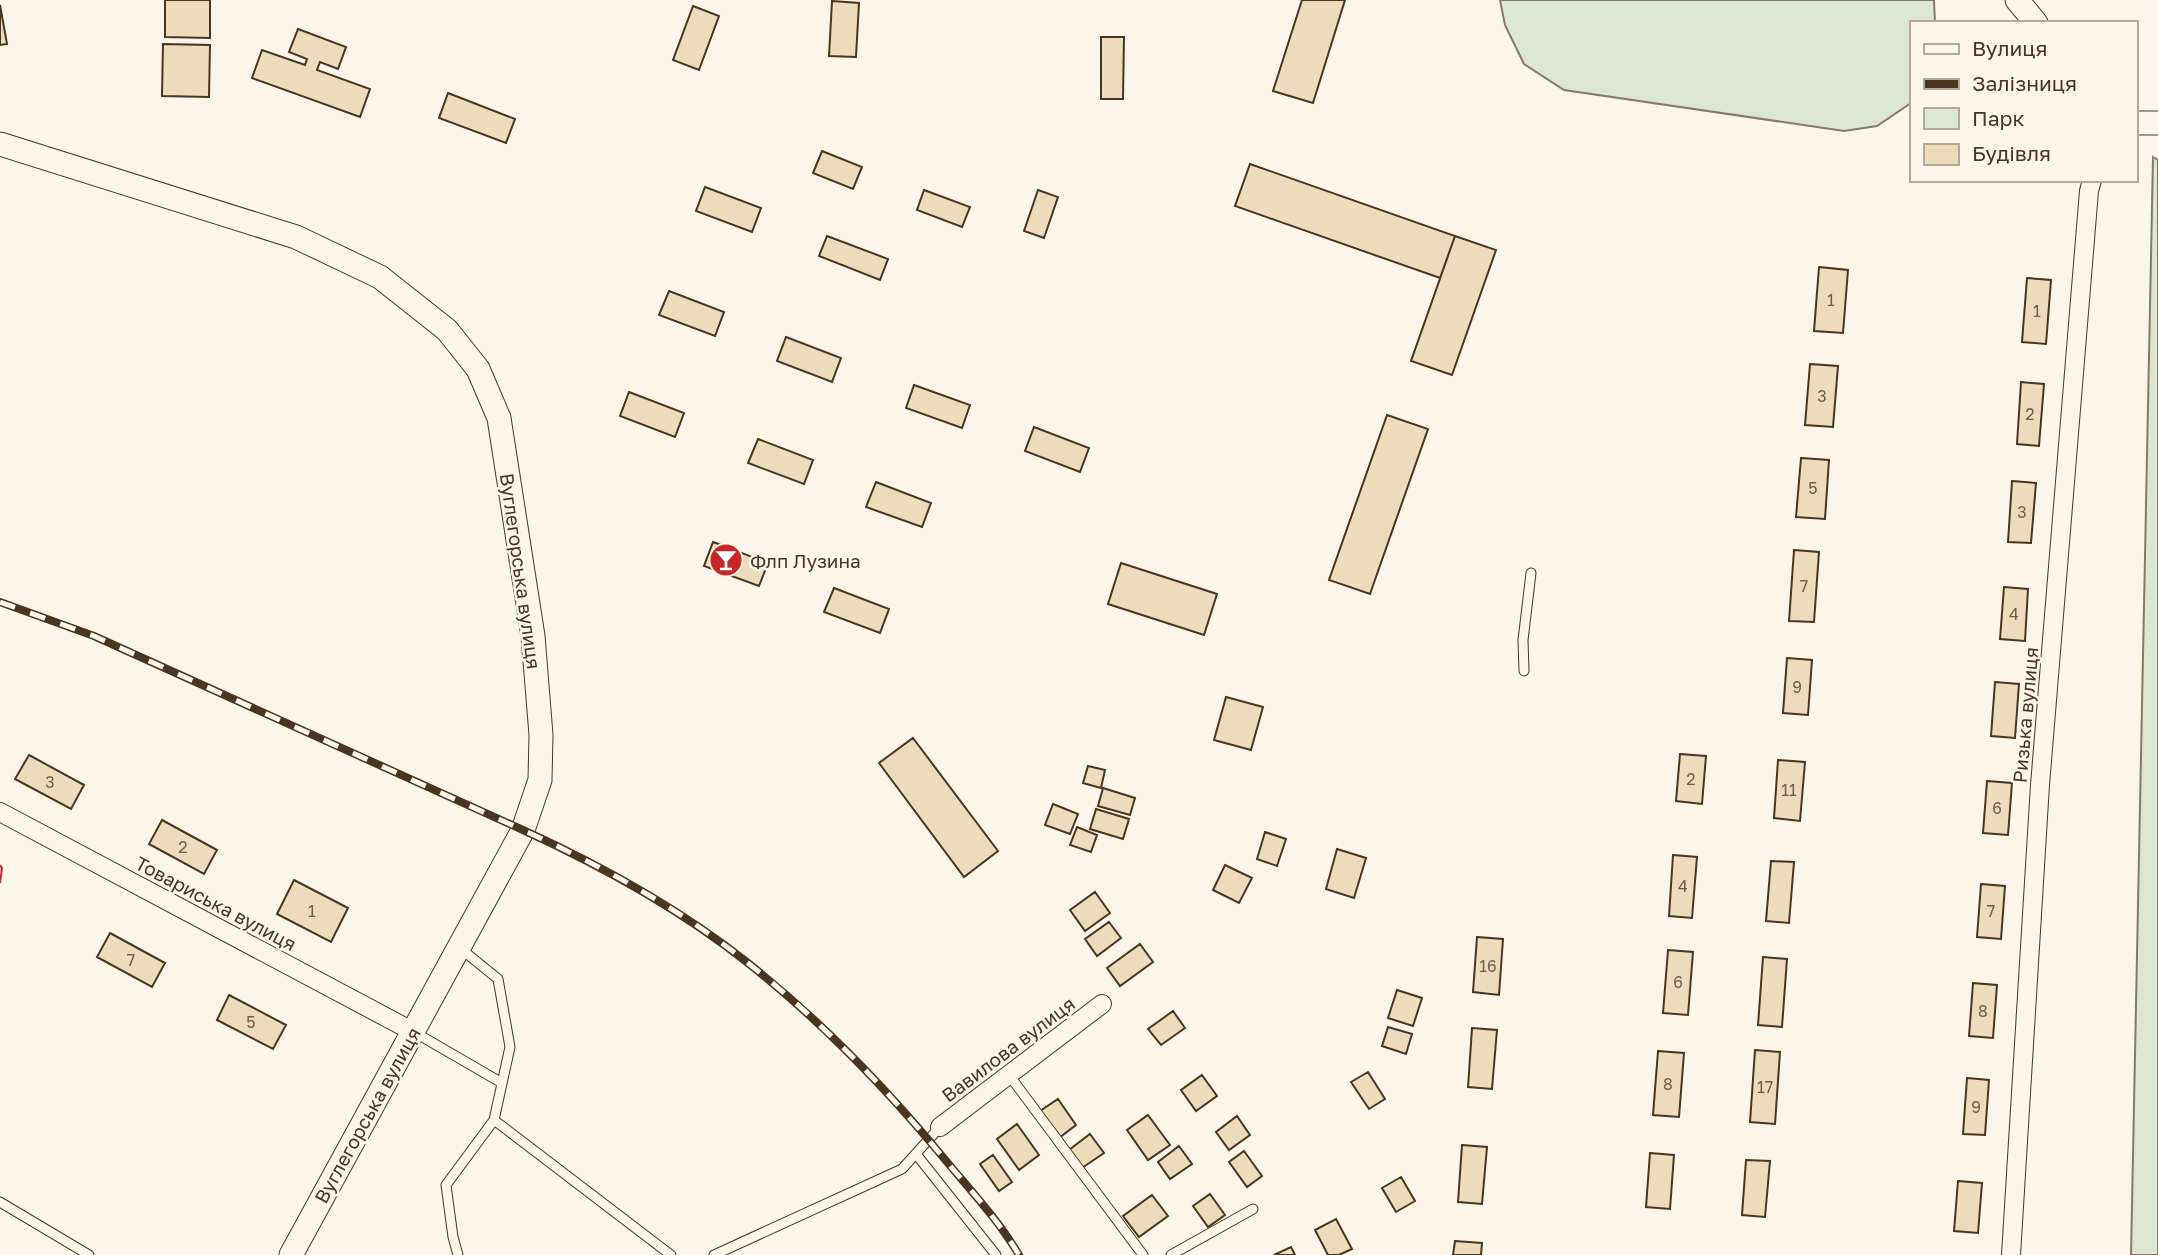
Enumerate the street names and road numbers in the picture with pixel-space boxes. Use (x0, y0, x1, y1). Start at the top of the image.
street label: Вуглегорська вулиця (496, 472, 546, 670)
street label: Ризька вулиця (2008, 646, 2042, 784)
street label: Товариська вулиця (132, 851, 300, 955)
street label: Вавилова вулиця (937, 991, 1079, 1107)
street label: Вуглегорська вулиця (309, 1023, 425, 1207)

